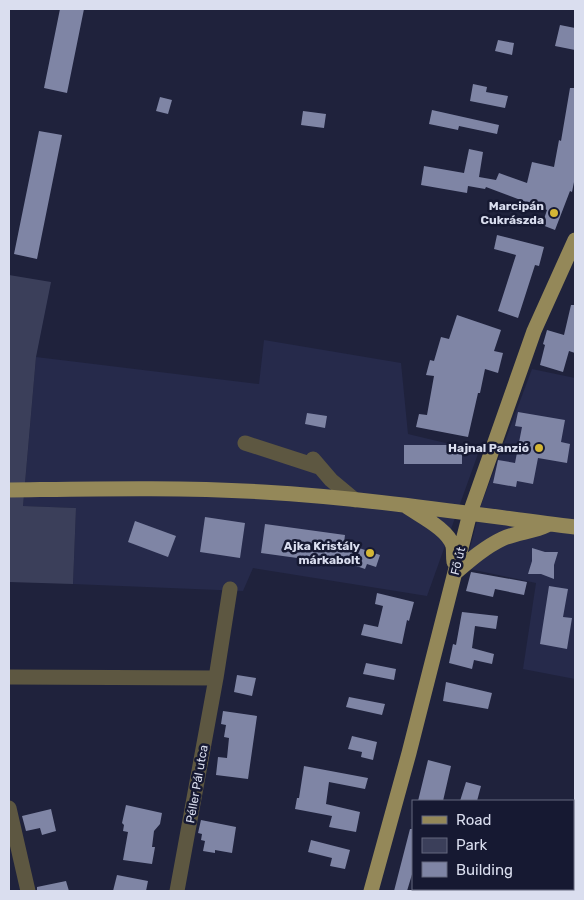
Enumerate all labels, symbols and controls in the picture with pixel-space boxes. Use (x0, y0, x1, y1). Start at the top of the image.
place label: Marcipán Cukrászda (481, 199, 544, 227)
marker: Marcipán Cukrászda (548, 207, 560, 219)
place label: Hajnal Panzió (448, 441, 529, 455)
marker: Hajnal Panzió (533, 442, 545, 454)
place label: Ajka Kristály márkabolt (284, 539, 360, 567)
street label: Fő út (448, 545, 468, 577)
marker: Ajka Kristály márkabolt (364, 547, 376, 559)
street label: Péller Pál utca (183, 744, 211, 824)
legend (412, 800, 574, 890)
text: Road (456, 811, 492, 829)
text: Park (456, 836, 487, 854)
text: Building (456, 861, 513, 879)

